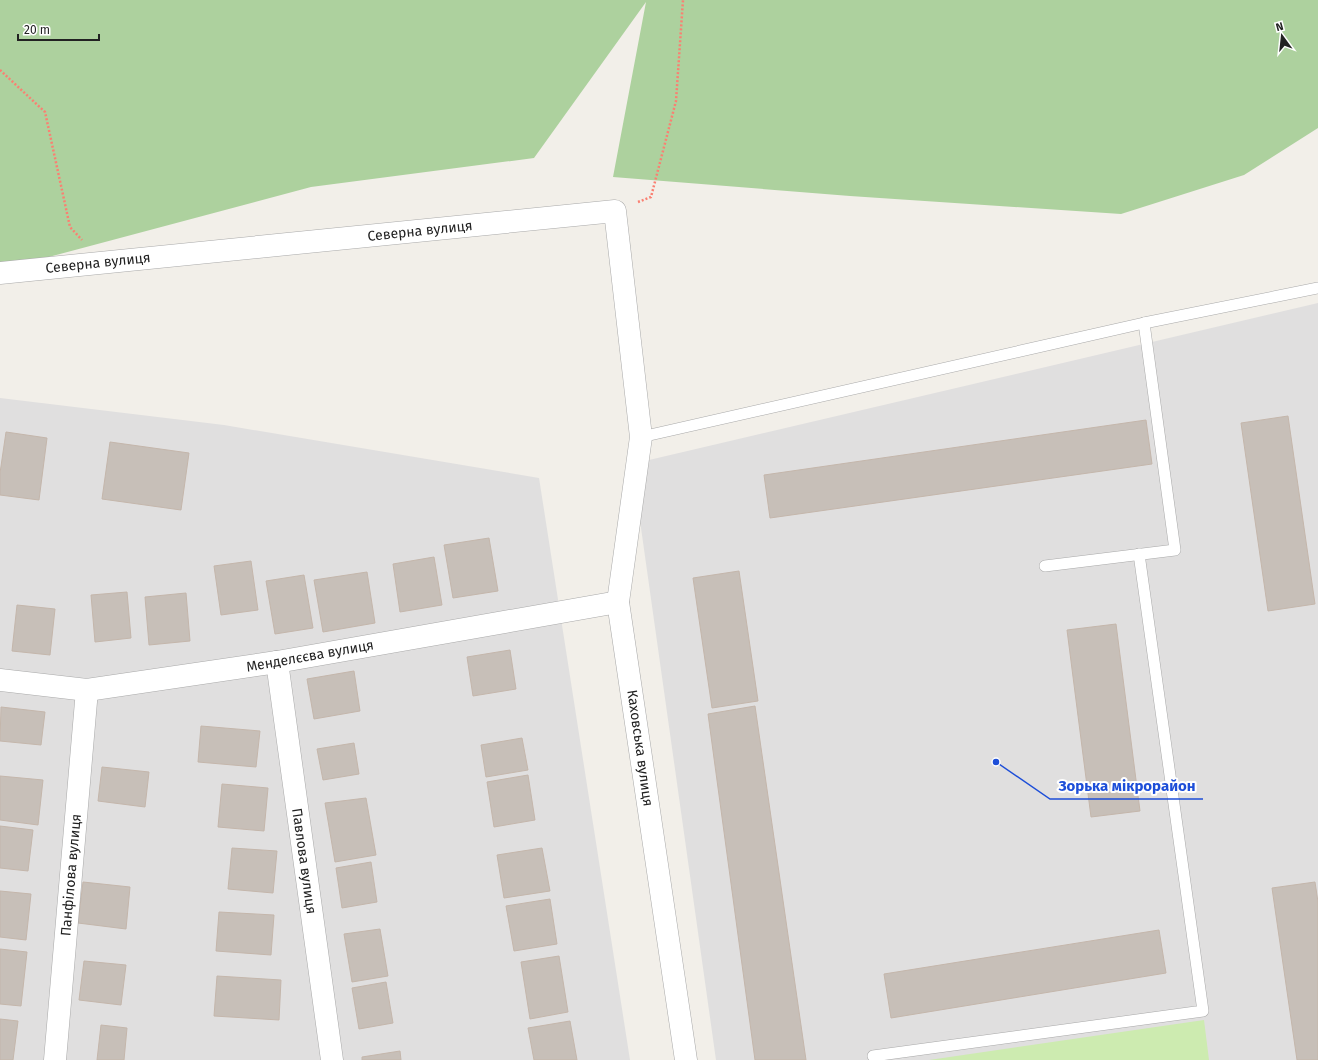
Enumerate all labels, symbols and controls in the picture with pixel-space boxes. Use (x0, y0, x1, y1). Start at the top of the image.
scale bar (18, 16, 99, 42)
north arrow (1262, 16, 1302, 56)
text: N (1274, 20, 1285, 34)
text: 20 m (24, 23, 50, 37)
street label: Северна вулиця (367, 217, 473, 245)
street label: Северна вулиця (45, 249, 151, 277)
street label: Менделєєва вулиця (245, 636, 375, 676)
street label: Каховська вулиця (623, 689, 657, 807)
callout: Зорька мікрорайон (1050, 772, 1203, 799)
text: Зорька мікрорайон (1057, 777, 1196, 795)
street label: Павлова вулиця (288, 807, 320, 915)
street label: Панфілова вулиця (57, 813, 85, 937)

